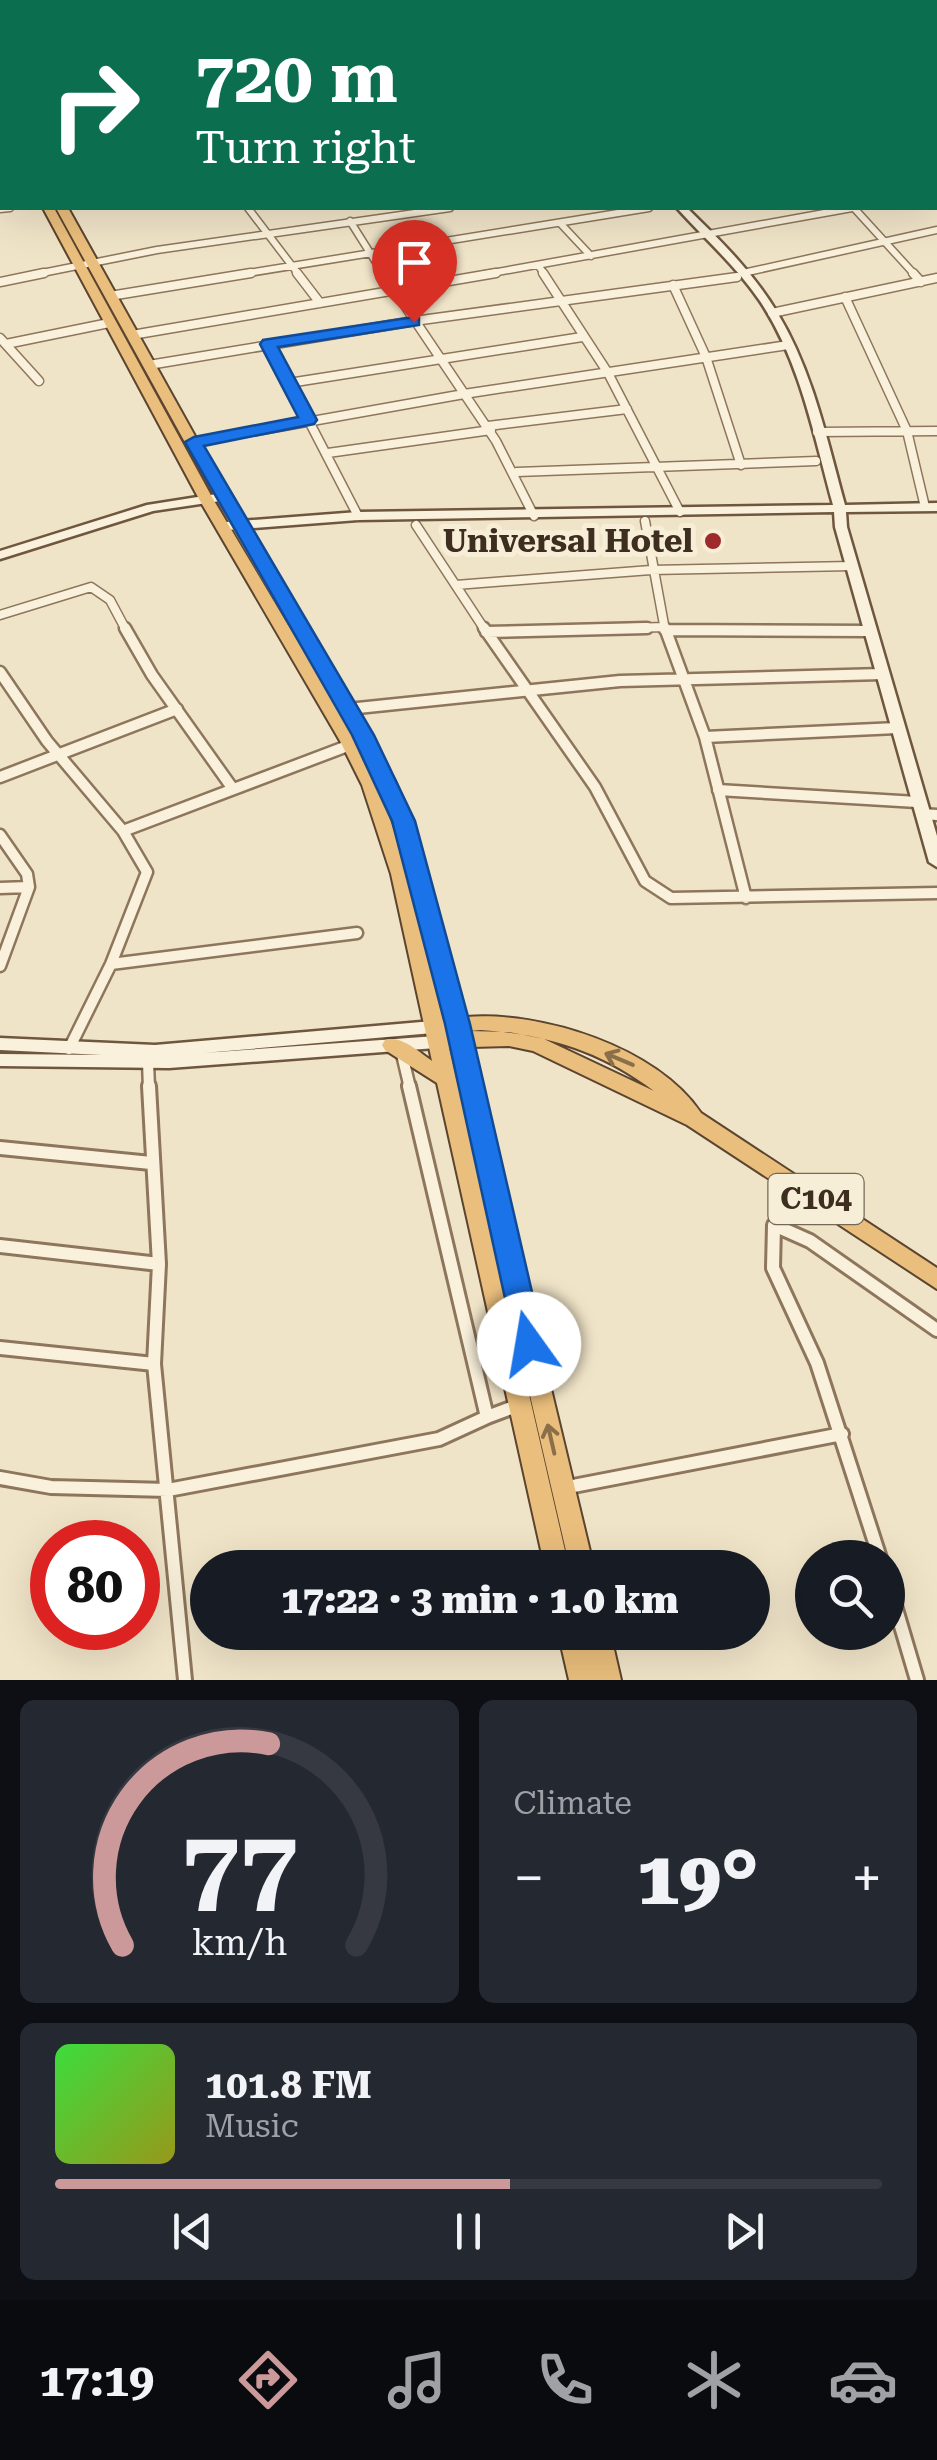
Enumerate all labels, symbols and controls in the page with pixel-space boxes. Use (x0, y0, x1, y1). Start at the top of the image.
text: 720 m (195, 37, 398, 119)
icon: right (30, 40, 160, 170)
text: Turn right (195, 121, 416, 174)
pin (372, 220, 457, 323)
icon: arrive (387, 235, 442, 290)
place label: Universal Hotel (443, 522, 693, 560)
marker: Universal Hotel (702, 530, 724, 552)
one-way arrow (604, 1049, 635, 1067)
road number: C104 (768, 1174, 864, 1224)
position arrow (477, 1292, 581, 1396)
one-way arrow (541, 1424, 560, 1455)
speed limit sign: 80 (30, 1520, 160, 1650)
map controls (795, 1540, 905, 1650)
button: search (795, 1540, 905, 1650)
text: 17:22 · 3 min · 1.0 km (281, 1578, 679, 1622)
text: Climate (514, 1784, 632, 1822)
text: 77 (181, 1807, 297, 1928)
text: 19° (637, 1834, 759, 1922)
text: − (514, 1846, 544, 1910)
text: + (851, 1846, 882, 1910)
text: km/h (191, 1922, 287, 1964)
text: 101.8 FM (205, 2063, 372, 2107)
text: Music (205, 2107, 299, 2145)
icon: previous (165, 2204, 220, 2259)
icon: pause (441, 2204, 496, 2259)
icon: next (717, 2204, 772, 2259)
icon: directions (233, 2345, 303, 2415)
icon: music (382, 2345, 452, 2415)
icon: phone (530, 2345, 600, 2415)
icon: climate (679, 2345, 749, 2415)
icon: car (828, 2345, 898, 2415)
text: 17:19 (39, 2354, 154, 2407)

